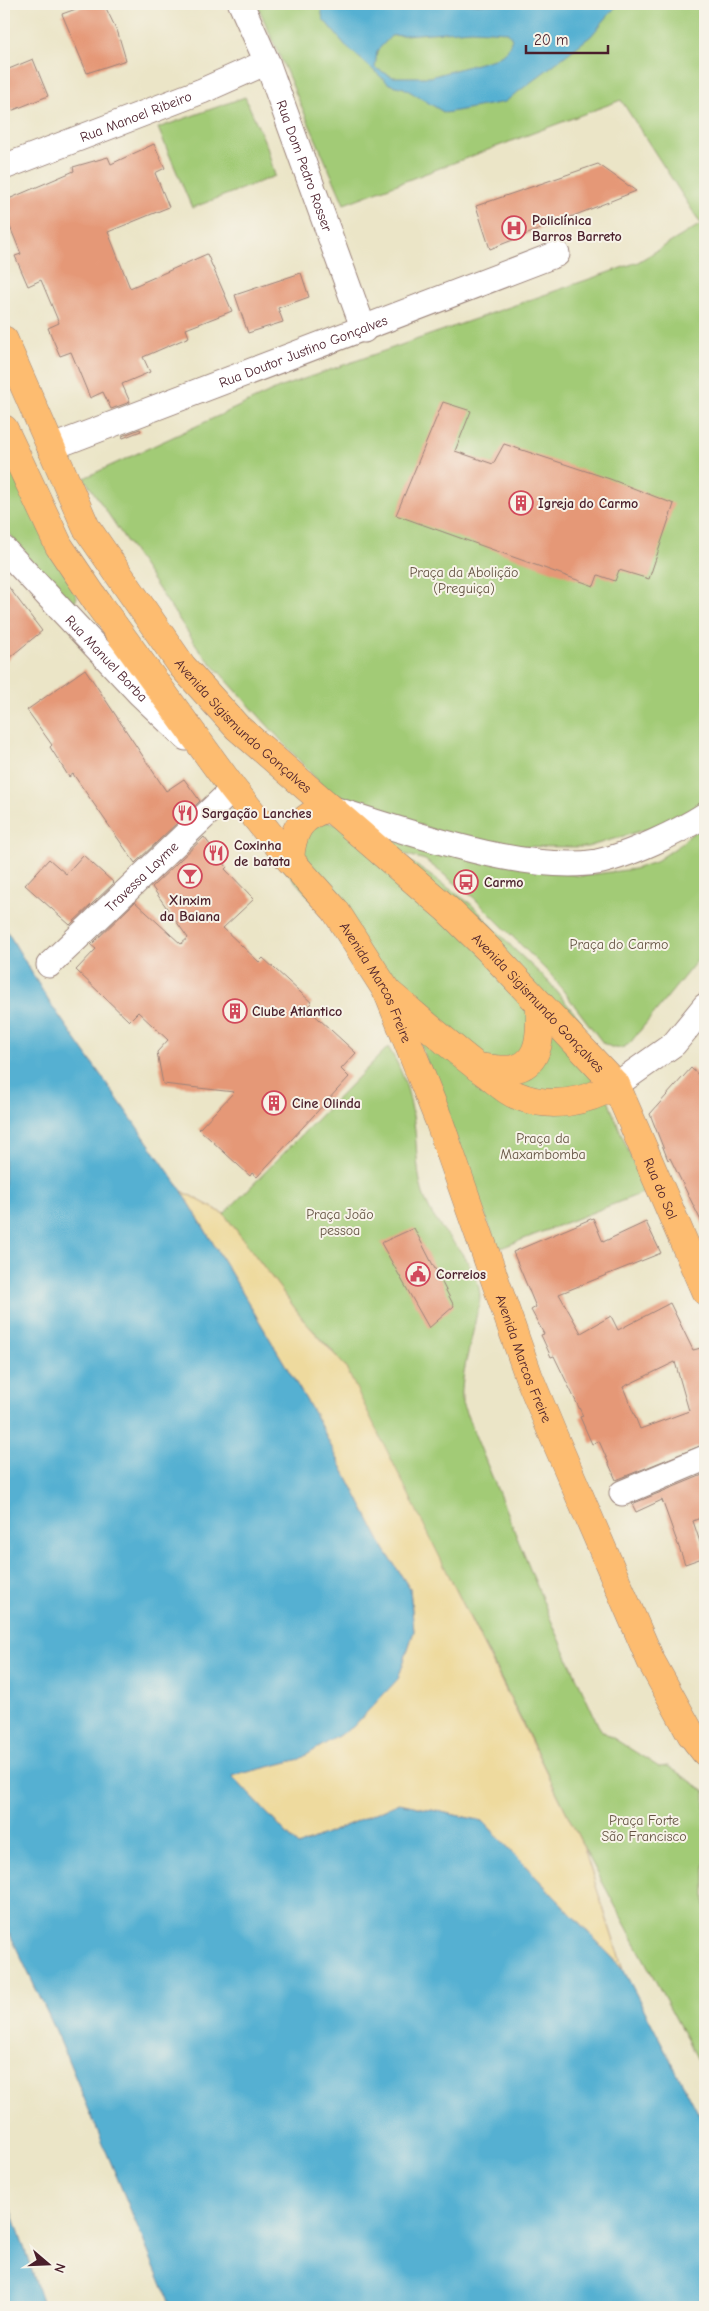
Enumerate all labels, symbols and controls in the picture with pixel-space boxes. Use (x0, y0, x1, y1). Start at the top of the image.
scale bar (526, 22, 609, 54)
text: 20 m (534, 31, 568, 49)
street label: Rua Manoel Ribeiro (78, 88, 194, 146)
street label: Rua Dom Pedro Rosser (273, 98, 336, 235)
place label: Policlínica Barros Barreto (532, 212, 622, 245)
hospital icon: Policlínica Barros Barreto (501, 215, 527, 241)
street label: Rua Doutor Justino Gonçalves (217, 312, 390, 392)
building icon: Igreja do Carmo (508, 490, 534, 516)
place label: Igreja do Carmo (538, 495, 638, 512)
park label: Praça da Abolição (Preguiça) (410, 564, 518, 597)
street label: Rua Manuel Borba (62, 612, 151, 706)
street label: Avenida Sigismundo Gonçalves (171, 656, 315, 797)
restaurant icon: Sargação Lanches (172, 800, 198, 826)
place label: Sargação Lanches (202, 805, 311, 822)
place label: Coxinha de batata (234, 837, 290, 870)
street label: Travessa Layme (102, 838, 182, 916)
restaurant icon: Coxinha de batata (203, 840, 229, 866)
bar icon: Xinxim da Baiana (177, 863, 203, 889)
bus stop icon: Carmo (453, 869, 479, 895)
place label: Carmo (484, 874, 524, 891)
place label: Xinxim da Baiana (160, 892, 220, 925)
street label: Avenida Marcos Freire (336, 919, 415, 1045)
street label: Avenida Sigismundo Gonçalves (468, 930, 608, 1076)
park label: Praça do Carmo (570, 936, 668, 953)
building icon: Clube Atlantico (222, 998, 248, 1024)
place label: Clube Atlantico (252, 1003, 342, 1020)
building icon: Cine Olinda (261, 1090, 287, 1116)
place label: Cine Olinda (292, 1095, 361, 1112)
park label: Praça da Maxambomba (500, 1130, 586, 1163)
street label: Rua do Sol (640, 1155, 681, 1222)
park label: Praça João pessoa (306, 1206, 374, 1239)
public building icon: Correios (405, 1261, 431, 1287)
place label: Correios (436, 1266, 486, 1283)
street label: Avenida Marcos Freire (492, 1292, 555, 1425)
park label: Praça Forte São Francisco (601, 1812, 687, 1845)
north arrow (22, 2238, 72, 2288)
text: N (50, 2261, 69, 2275)

